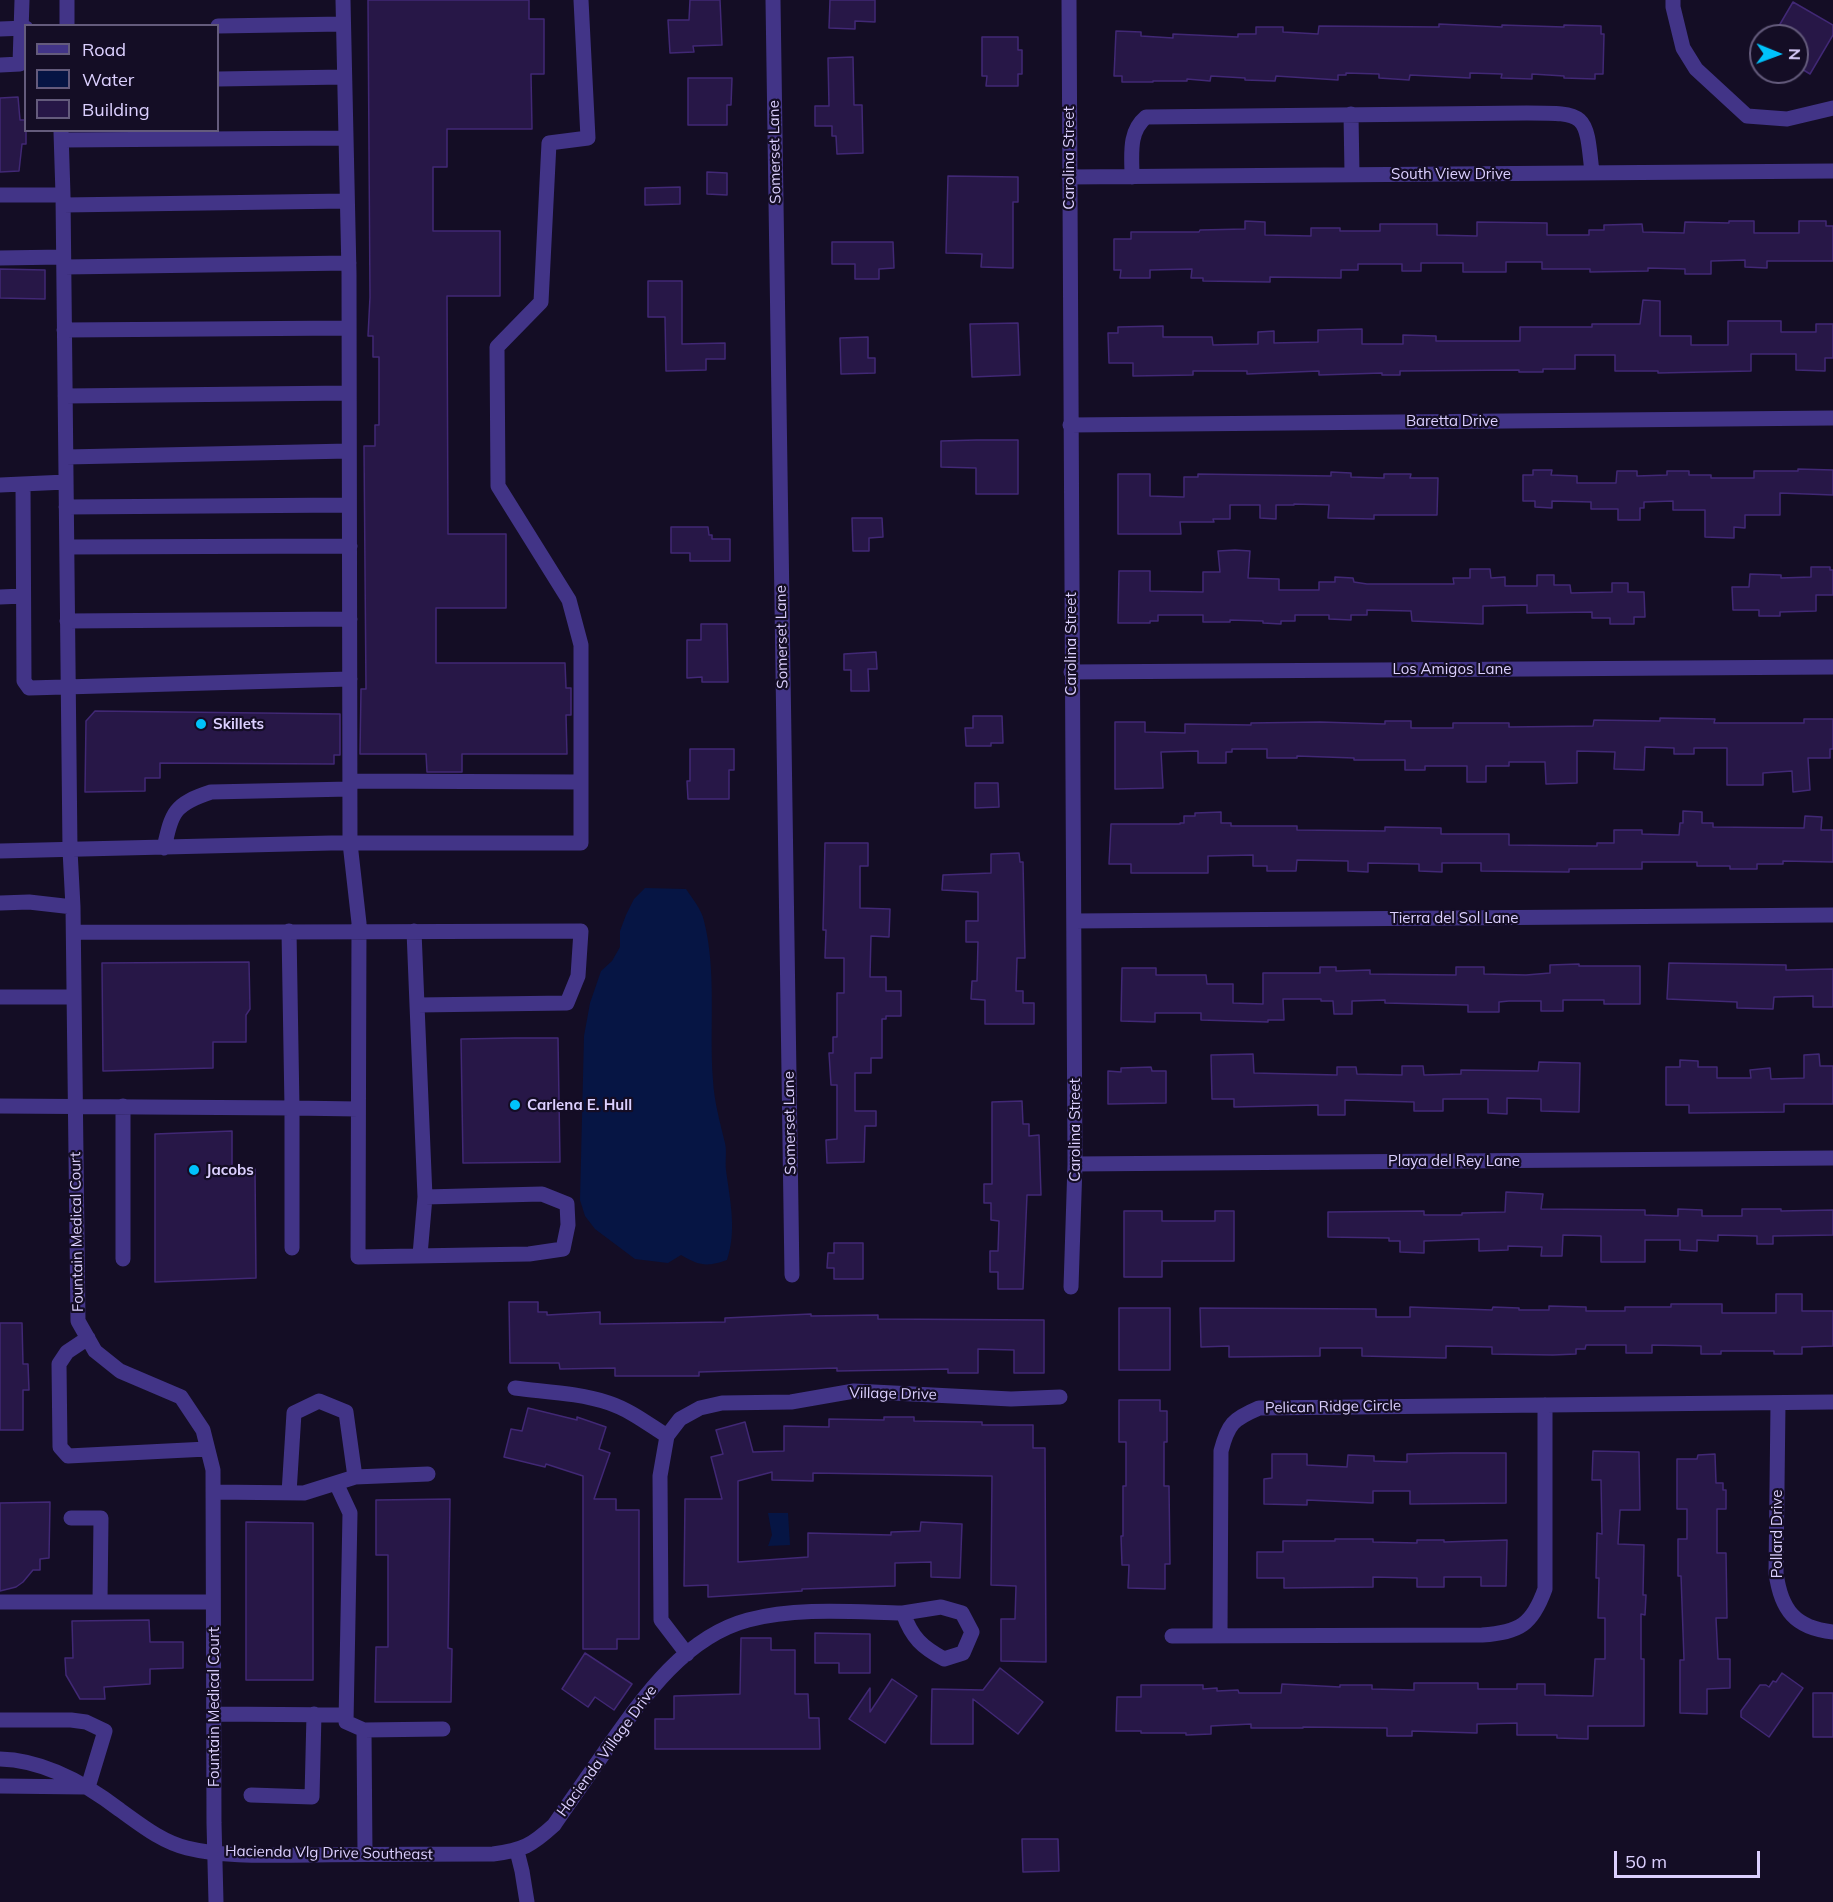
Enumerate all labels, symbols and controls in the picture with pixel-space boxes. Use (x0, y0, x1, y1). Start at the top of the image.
legend (24, 24, 219, 132)
north arrow (1749, 24, 1809, 84)
text: Road (82, 38, 126, 61)
text: N (1785, 48, 1805, 60)
text: Water (82, 68, 134, 91)
text: Building (82, 98, 150, 121)
street label: Somerset Lane (765, 100, 785, 204)
street label: Carolina Street (1060, 106, 1078, 210)
street label: South View Drive (1391, 165, 1511, 183)
street label: Baretta Drive (1406, 412, 1498, 430)
street label: Somerset Lane (772, 585, 792, 689)
street label: Carolina Street (1062, 592, 1080, 696)
street label: Los Amigos Lane (1393, 660, 1511, 678)
place label: Skillets (213, 715, 264, 733)
marker: Skillets (194, 717, 208, 731)
street label: Tierra del Sol Lane (1390, 909, 1518, 927)
street label: Somerset Lane (780, 1071, 800, 1175)
street label: Carolina Street (1066, 1078, 1084, 1182)
place label: Carlena E. Hull (527, 1096, 632, 1114)
marker: Carlena E. Hull (508, 1098, 522, 1112)
street label: Fountain Medical Court (67, 1152, 87, 1312)
street label: Playa del Rey Lane (1388, 1152, 1520, 1170)
place label: Jacobs (206, 1161, 254, 1179)
marker: Jacobs (187, 1163, 201, 1177)
street label: Village Drive (849, 1384, 937, 1404)
street label: Pelican Ridge Circle (1265, 1397, 1401, 1417)
street label: Pollard Drive (1768, 1490, 1786, 1578)
street label: Fountain Medical Court (205, 1627, 223, 1787)
street label: Hacienda Village Drive (553, 1682, 661, 1820)
scale bar (1617, 1839, 1762, 1877)
street label: Hacienda Vlg Drive Southeast (225, 1842, 433, 1864)
text: 50 m (1625, 1850, 1667, 1873)

